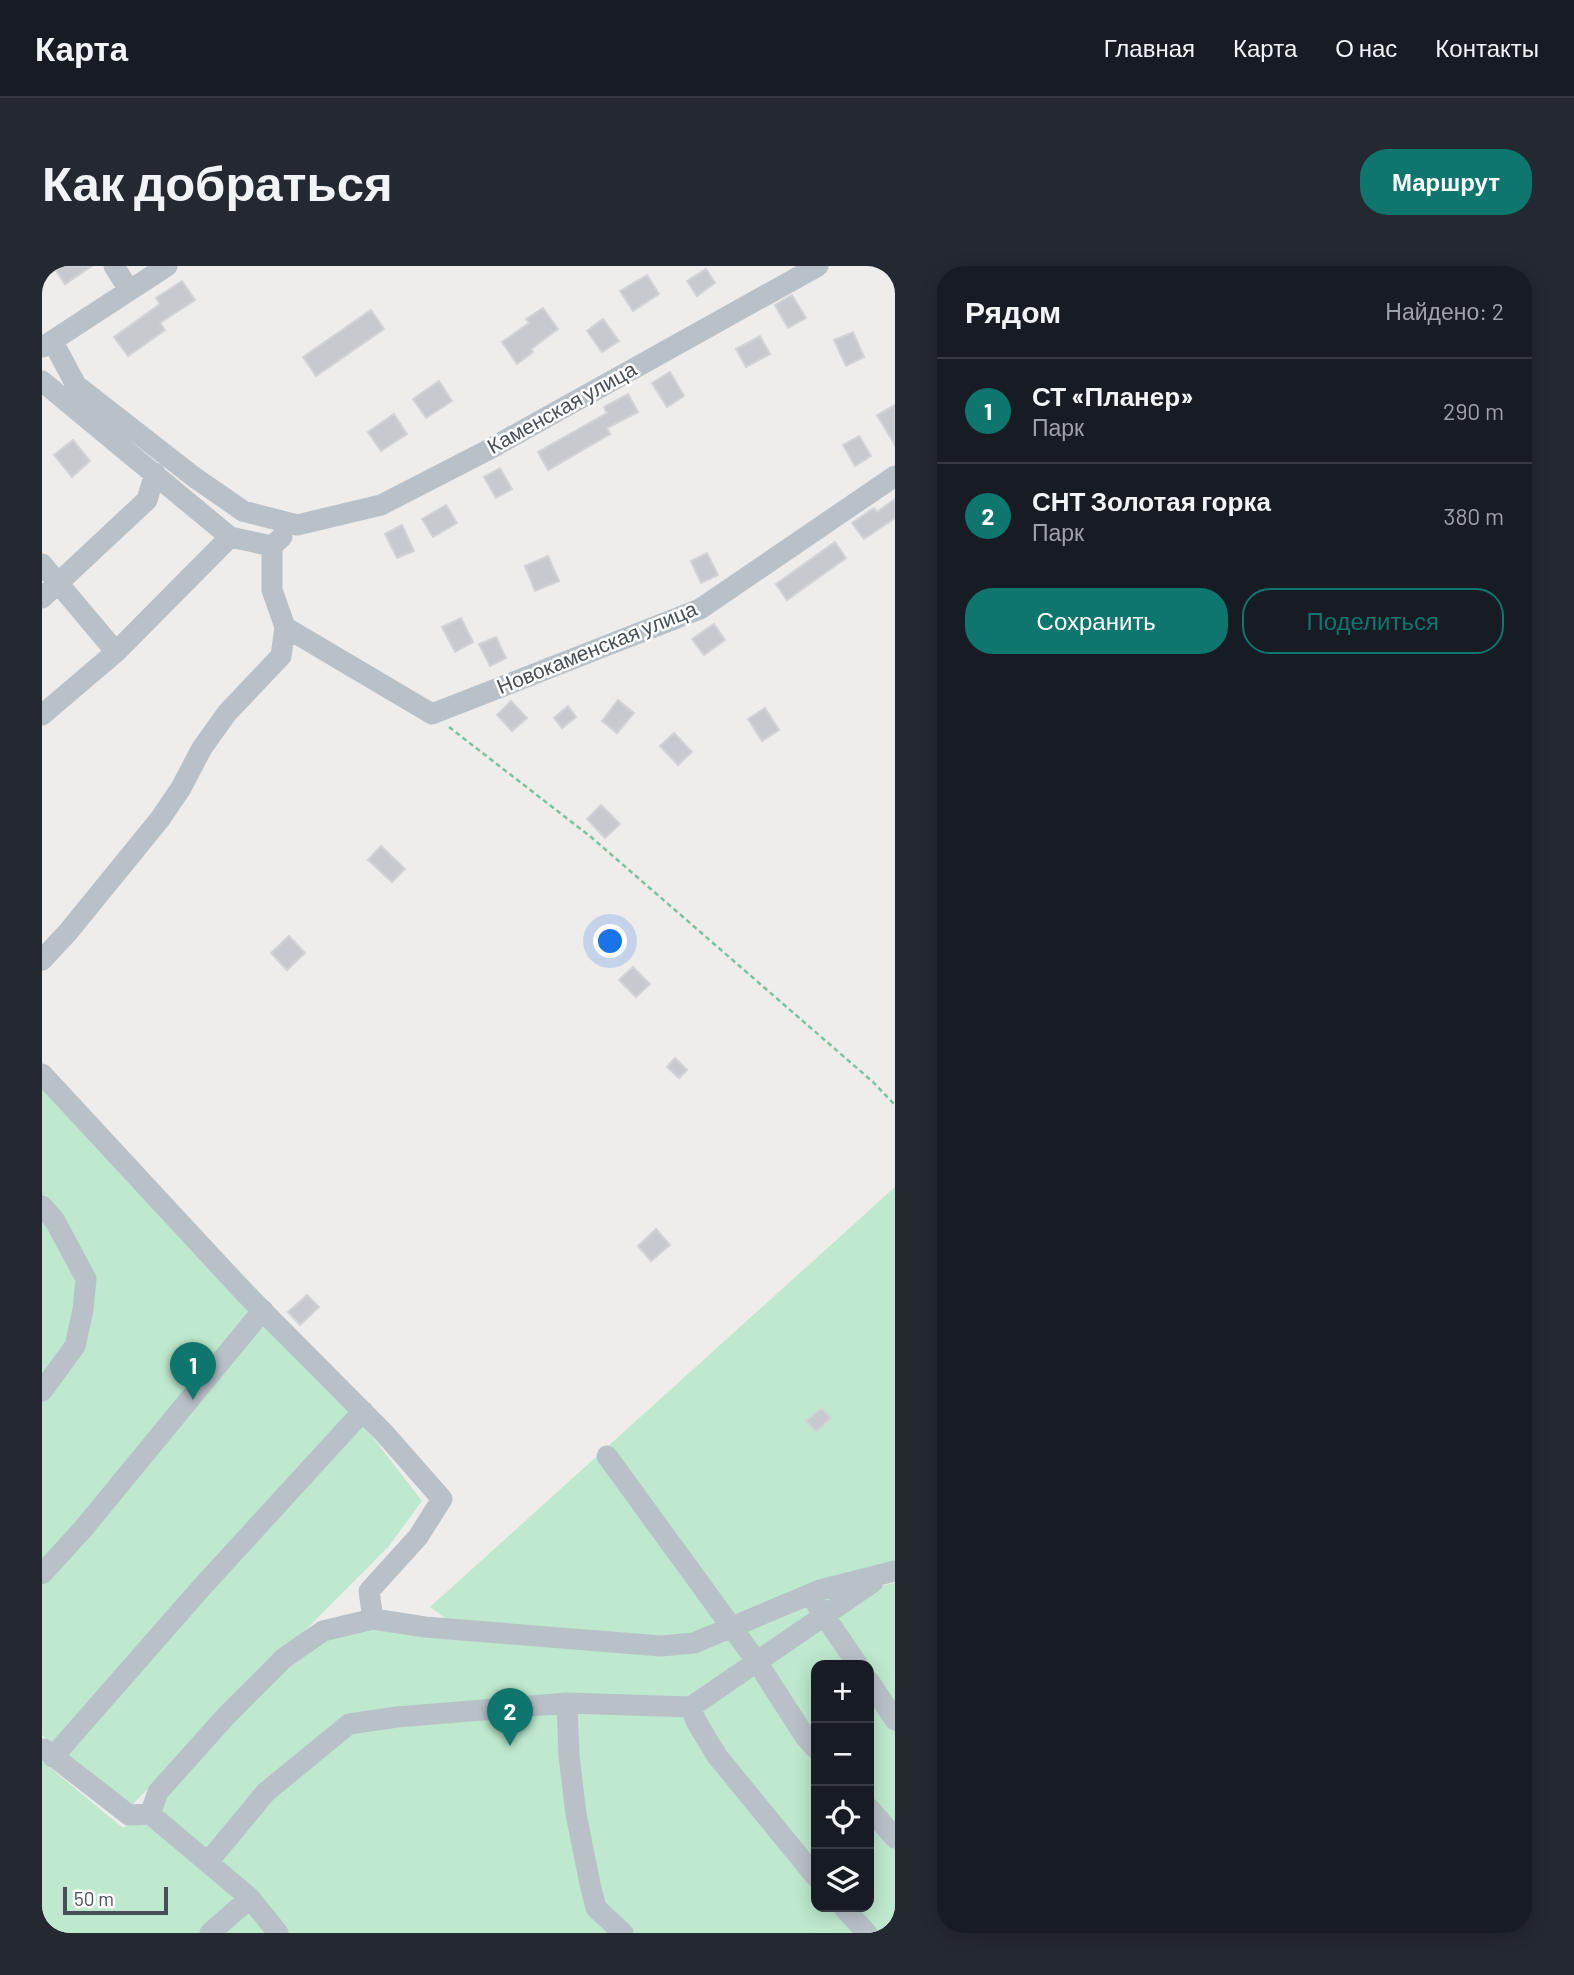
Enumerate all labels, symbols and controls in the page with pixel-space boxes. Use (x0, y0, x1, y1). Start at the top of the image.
text: Карта (35, 28, 128, 68)
text: Главная (1104, 33, 1195, 62)
text: Карта (1233, 33, 1297, 62)
text: О нас (1335, 33, 1397, 62)
text: Контакты (1435, 33, 1539, 62)
button: Маршрут (1360, 149, 1532, 215)
text: Как добраться (42, 152, 393, 211)
text: Рядом (965, 293, 1061, 329)
text: Найдено: 2 (1385, 297, 1504, 325)
street label: Каменская улица (482, 355, 641, 458)
text: СТ «Планер» (1032, 380, 1193, 411)
text: 1 (984, 397, 992, 425)
text: 290 m (1443, 397, 1504, 425)
text: Парк (1032, 413, 1084, 441)
text: СНТ Золотая горка (1032, 485, 1271, 516)
text: 2 (982, 502, 994, 530)
text: 380 m (1444, 502, 1504, 530)
text: Парк (1032, 518, 1084, 546)
button: Сохранить (965, 588, 1228, 654)
button: Поделиться (1242, 588, 1504, 654)
street label: Новокаменская улица (493, 595, 700, 698)
your location (593, 924, 627, 958)
pin: 1 (170, 1342, 216, 1400)
map controls (811, 1660, 874, 1912)
button: + (811, 1660, 874, 1723)
pin: 2 (487, 1688, 533, 1746)
button: − (811, 1723, 874, 1786)
button: locate (811, 1786, 874, 1849)
button: layers (811, 1849, 874, 1912)
scale bar (63, 1884, 168, 1916)
text: 50 m (74, 1887, 114, 1910)

